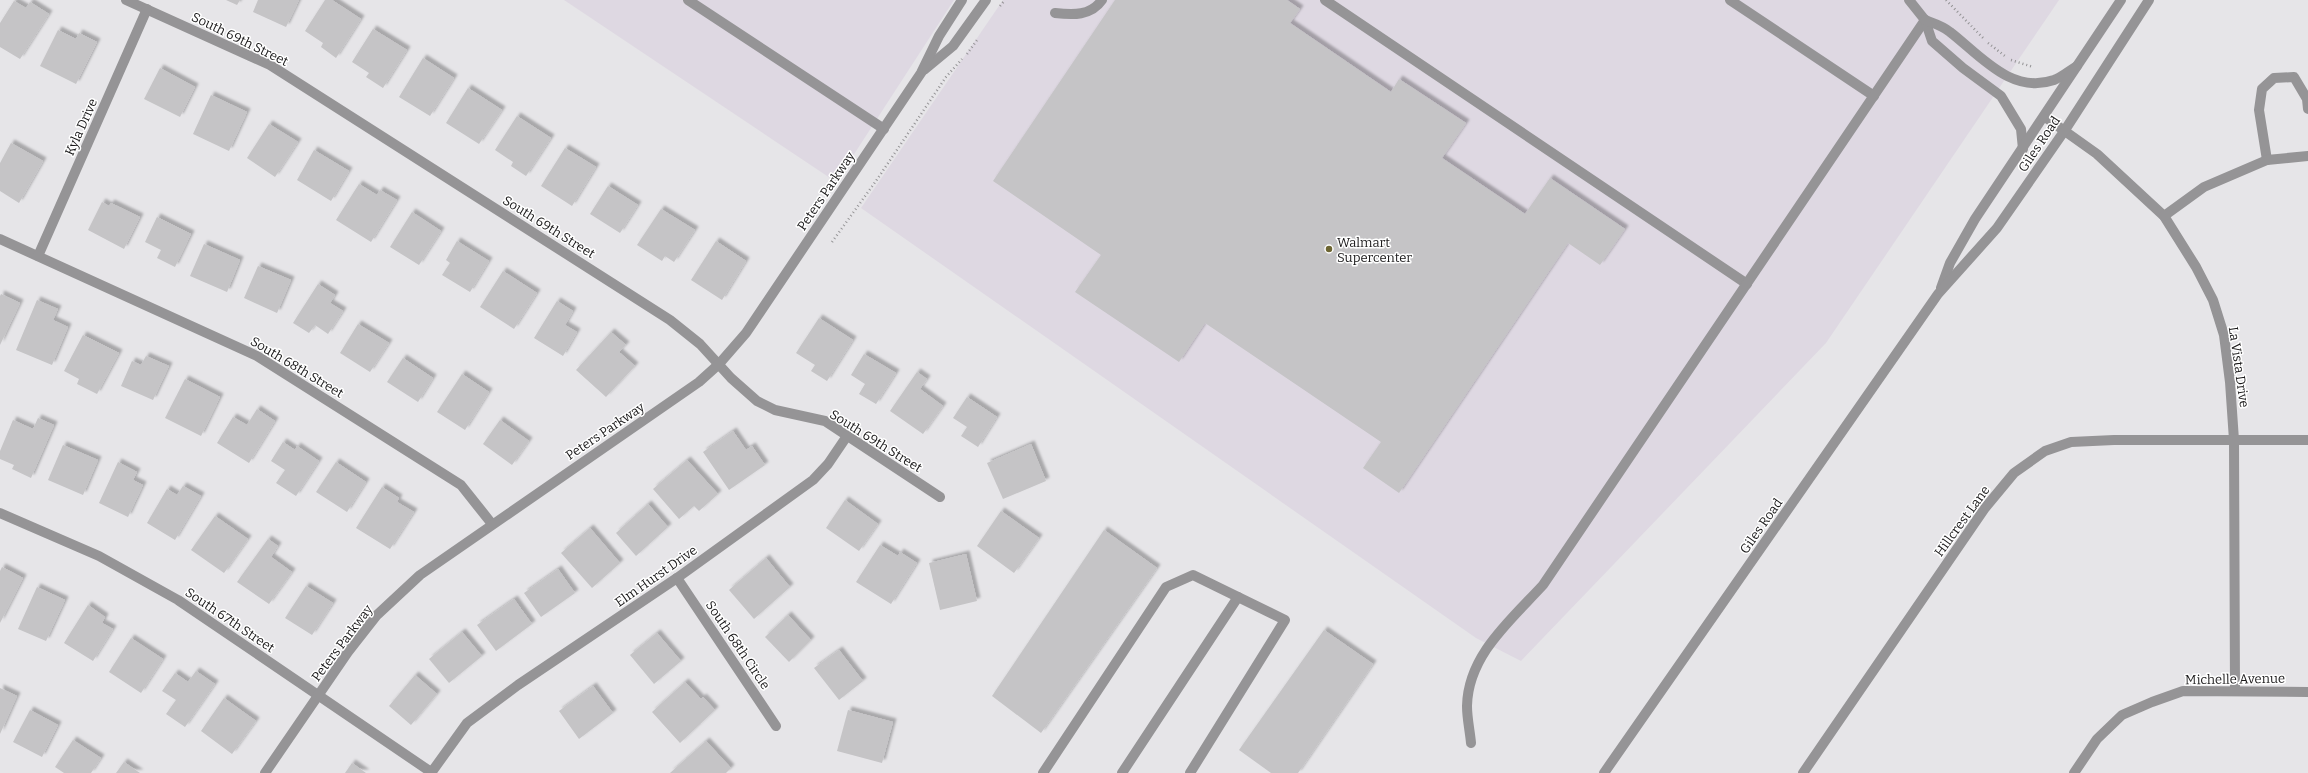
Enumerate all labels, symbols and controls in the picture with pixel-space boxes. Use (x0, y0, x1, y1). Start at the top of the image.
street label: South 69th Street (189, 9, 291, 69)
street label: Kyla Drive (62, 96, 100, 158)
street label: Giles Road (2015, 113, 2063, 175)
street label: Peters Parkway (794, 149, 858, 233)
street label: South 69th Street (500, 193, 598, 262)
place label: Walmart Supercenter (1337, 235, 1412, 265)
marker: Walmart Supercenter (1324, 244, 1334, 254)
street label: La Vista Drive (2226, 326, 2252, 408)
street label: South 68th Street (248, 333, 346, 401)
street label: Peters Parkway (563, 399, 647, 463)
street label: South 69th Street (827, 407, 925, 476)
street label: Hillcrest Lane (1931, 483, 1993, 559)
street label: Giles Road (1737, 495, 1786, 556)
street label: Elm Hurst Drive (612, 542, 700, 610)
street label: South 67th Street (183, 585, 278, 656)
street label: South 68th Circle (703, 598, 773, 692)
street label: Peters Parkway (308, 602, 376, 684)
street label: Michelle Avenue (2185, 671, 2285, 687)

